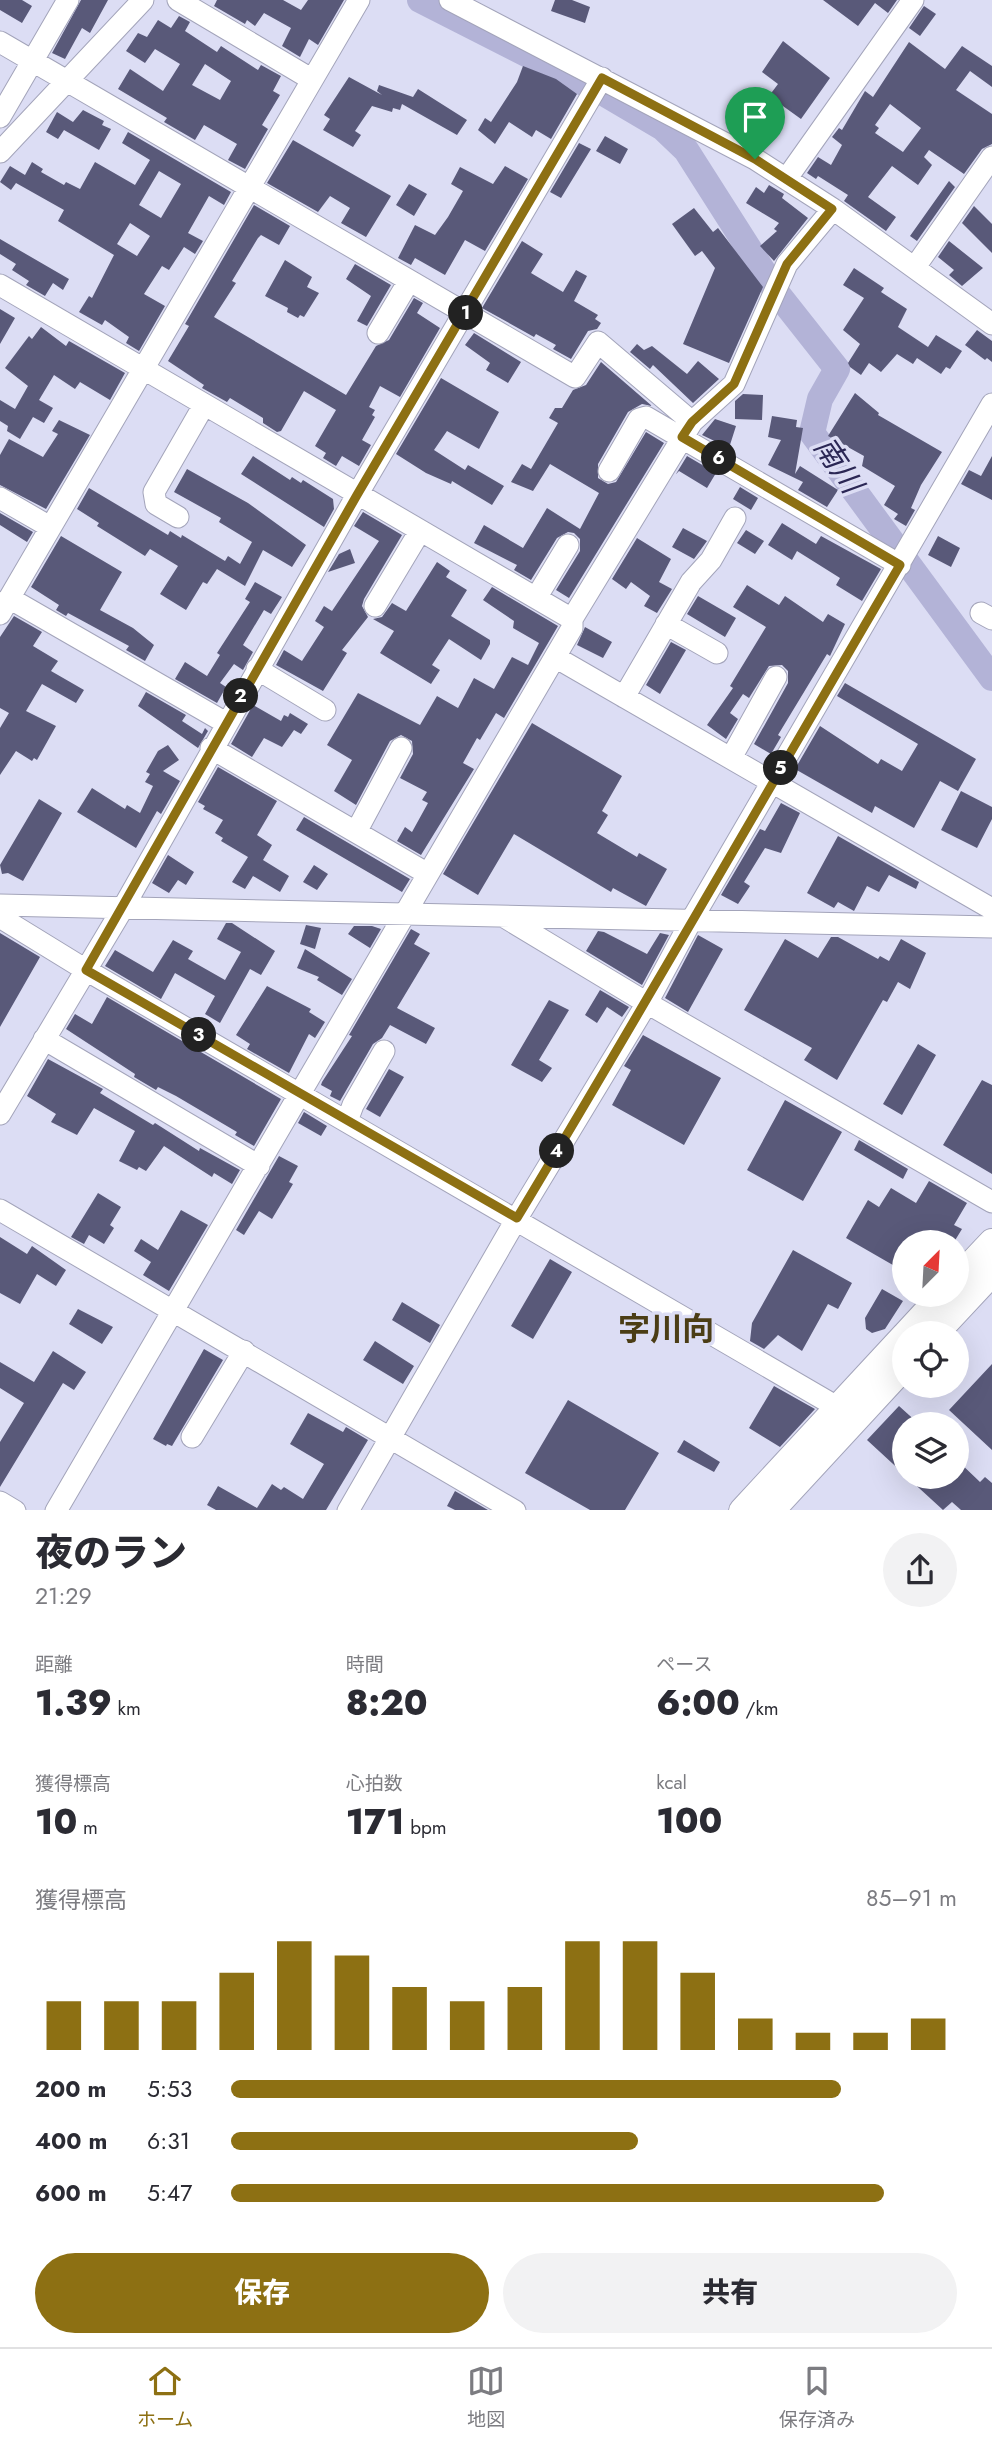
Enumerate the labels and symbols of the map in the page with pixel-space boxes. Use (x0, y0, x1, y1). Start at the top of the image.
pin (725, 87, 785, 159)
pin: 1 (448, 296, 484, 330)
water label: 南川 (804, 428, 875, 504)
pin: 6 (702, 440, 736, 476)
pin: 2 (224, 678, 258, 714)
pin: 5 (764, 750, 798, 786)
pin: 3 (182, 1018, 216, 1052)
pin: 4 (540, 1134, 574, 1168)
north arrow (892, 1230, 970, 1307)
district label: 字川向 (618, 1306, 714, 1352)

